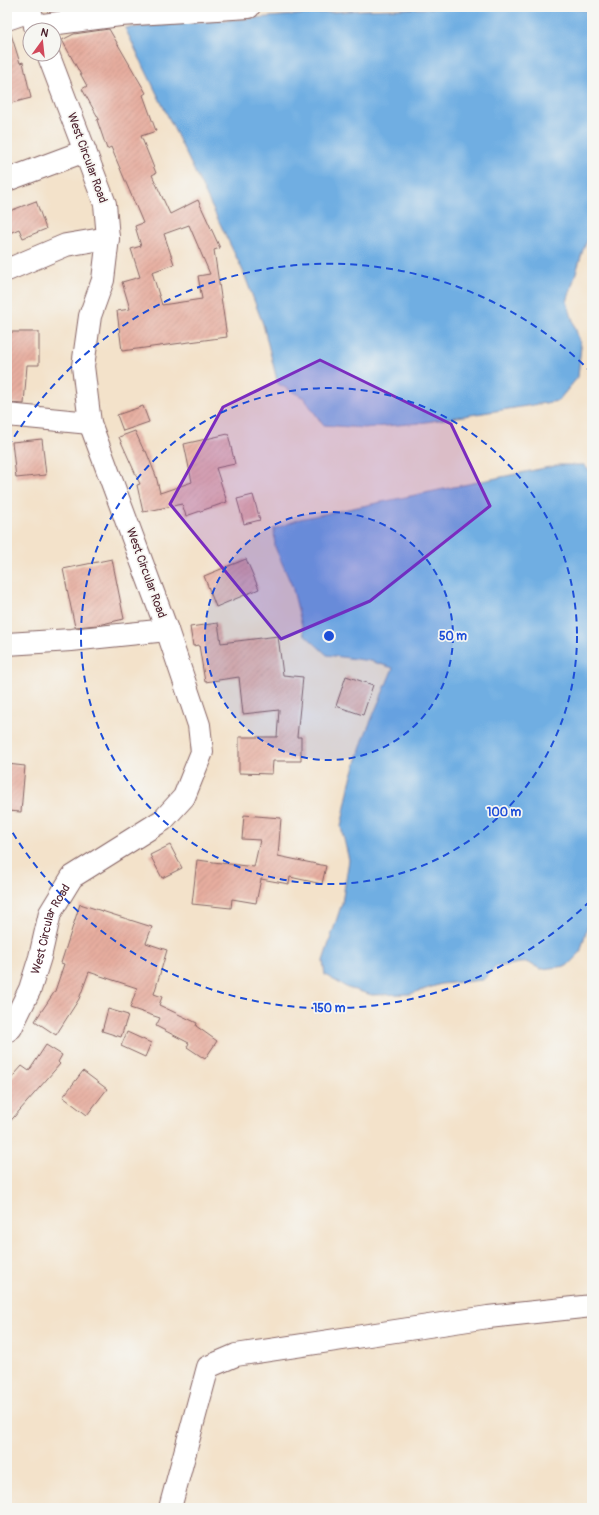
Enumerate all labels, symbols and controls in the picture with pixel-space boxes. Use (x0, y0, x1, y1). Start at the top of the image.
north arrow (22, 22, 62, 62)
text: N (39, 26, 50, 40)
street label: West Circular Road (64, 111, 110, 205)
street label: West Circular Road (123, 526, 169, 620)
centre of rings (322, 629, 336, 643)
text: 50 m (439, 629, 467, 644)
text: 100 m (487, 805, 522, 820)
street label: West Circular Road (28, 881, 73, 976)
text: 150 m (313, 1001, 346, 1016)

